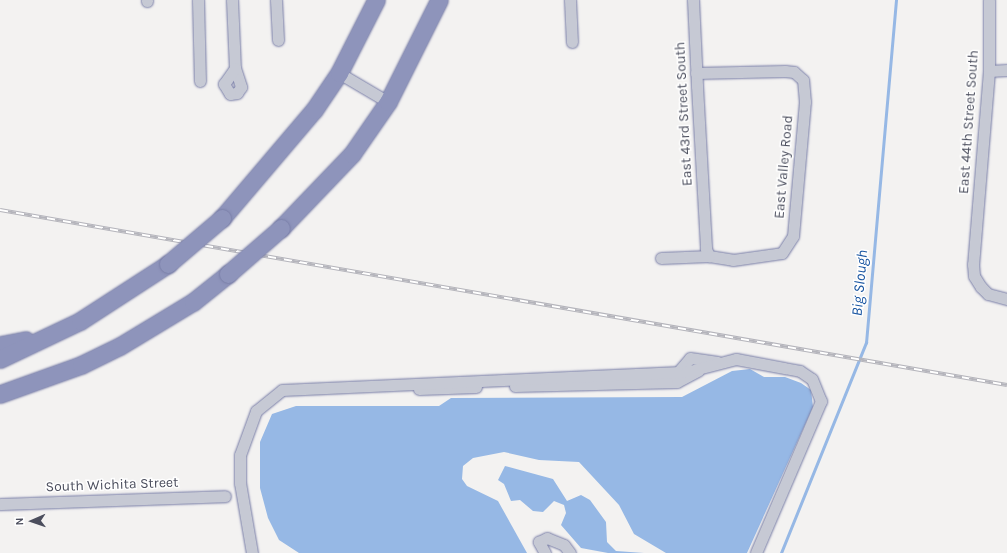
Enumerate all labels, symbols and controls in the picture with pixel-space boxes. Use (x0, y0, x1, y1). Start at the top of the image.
street label: East 43rd Street South (672, 41, 696, 187)
street label: East 44th Street South (956, 49, 982, 195)
street label: East Valley Road (771, 115, 797, 219)
water label: Big Slough (848, 249, 872, 317)
street label: South Wichita Street (45, 474, 179, 496)
north arrow (12, 501, 52, 541)
text: N (13, 517, 26, 526)

